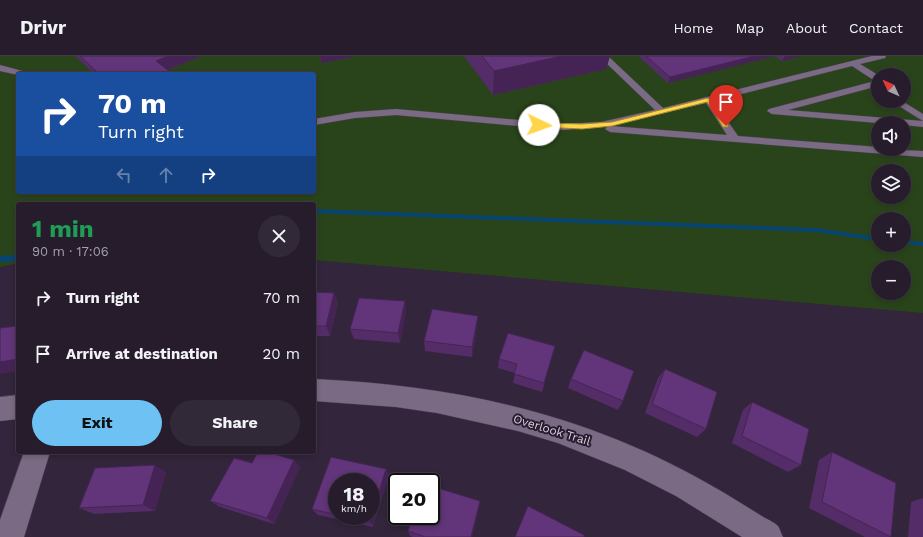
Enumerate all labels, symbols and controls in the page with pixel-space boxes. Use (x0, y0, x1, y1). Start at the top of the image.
text: Drivr (20, 16, 66, 39)
text: Home (673, 20, 713, 36)
text: Map (735, 20, 764, 36)
text: About (786, 20, 827, 36)
text: Contact (849, 20, 903, 36)
north arrow (871, 68, 911, 108)
map controls (871, 68, 911, 300)
pin (709, 85, 743, 126)
text: 70 m (98, 87, 167, 120)
icon: right (32, 88, 84, 140)
icon: arrive (715, 91, 737, 113)
position arrow (518, 104, 560, 146)
button: sound (871, 116, 911, 156)
text: Turn right (98, 121, 184, 142)
icon: left (113, 164, 135, 186)
icon: ahead (155, 164, 177, 186)
icon: right (197, 164, 219, 186)
button: layers (871, 164, 911, 204)
button: + (871, 212, 911, 252)
text: 1 min (32, 215, 94, 243)
button: close (258, 215, 300, 257)
text: 90 m · 17:06 (32, 244, 109, 259)
button: − (871, 260, 911, 300)
icon: right (32, 287, 54, 309)
text: Turn right (66, 289, 139, 307)
text: 70 m (263, 289, 300, 307)
icon: arrive (32, 343, 54, 365)
text: Arrive at destination (66, 345, 218, 363)
text: 20 m (263, 345, 300, 363)
button: Exit (32, 400, 162, 446)
button: Share (170, 400, 300, 446)
street label: Overlook Trail (512, 412, 593, 449)
speed limit sign: 20 (388, 473, 440, 525)
text: 18 (343, 482, 365, 506)
text: km/h (341, 503, 367, 514)

